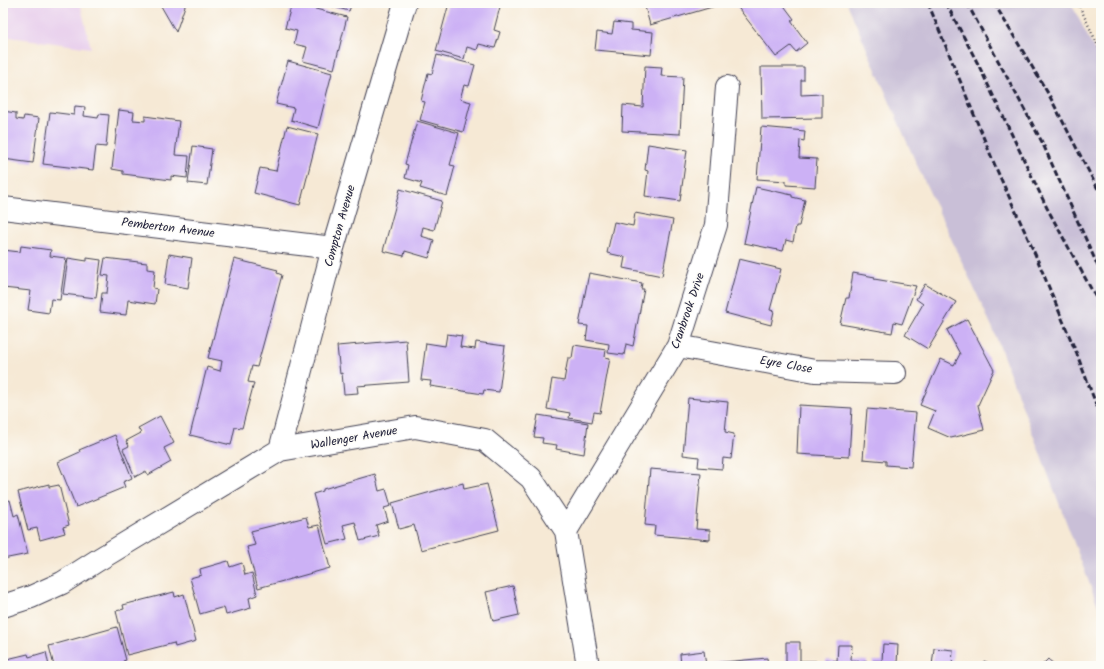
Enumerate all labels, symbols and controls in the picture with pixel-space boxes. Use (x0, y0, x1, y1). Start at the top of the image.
street label: Compton Avenue (319, 182, 361, 269)
street label: Pemberton Avenue (120, 213, 216, 243)
street label: Cranbrook Drive (666, 270, 710, 352)
street label: Eyre Close (758, 351, 814, 379)
street label: Wallenger Avenue (309, 421, 400, 455)

